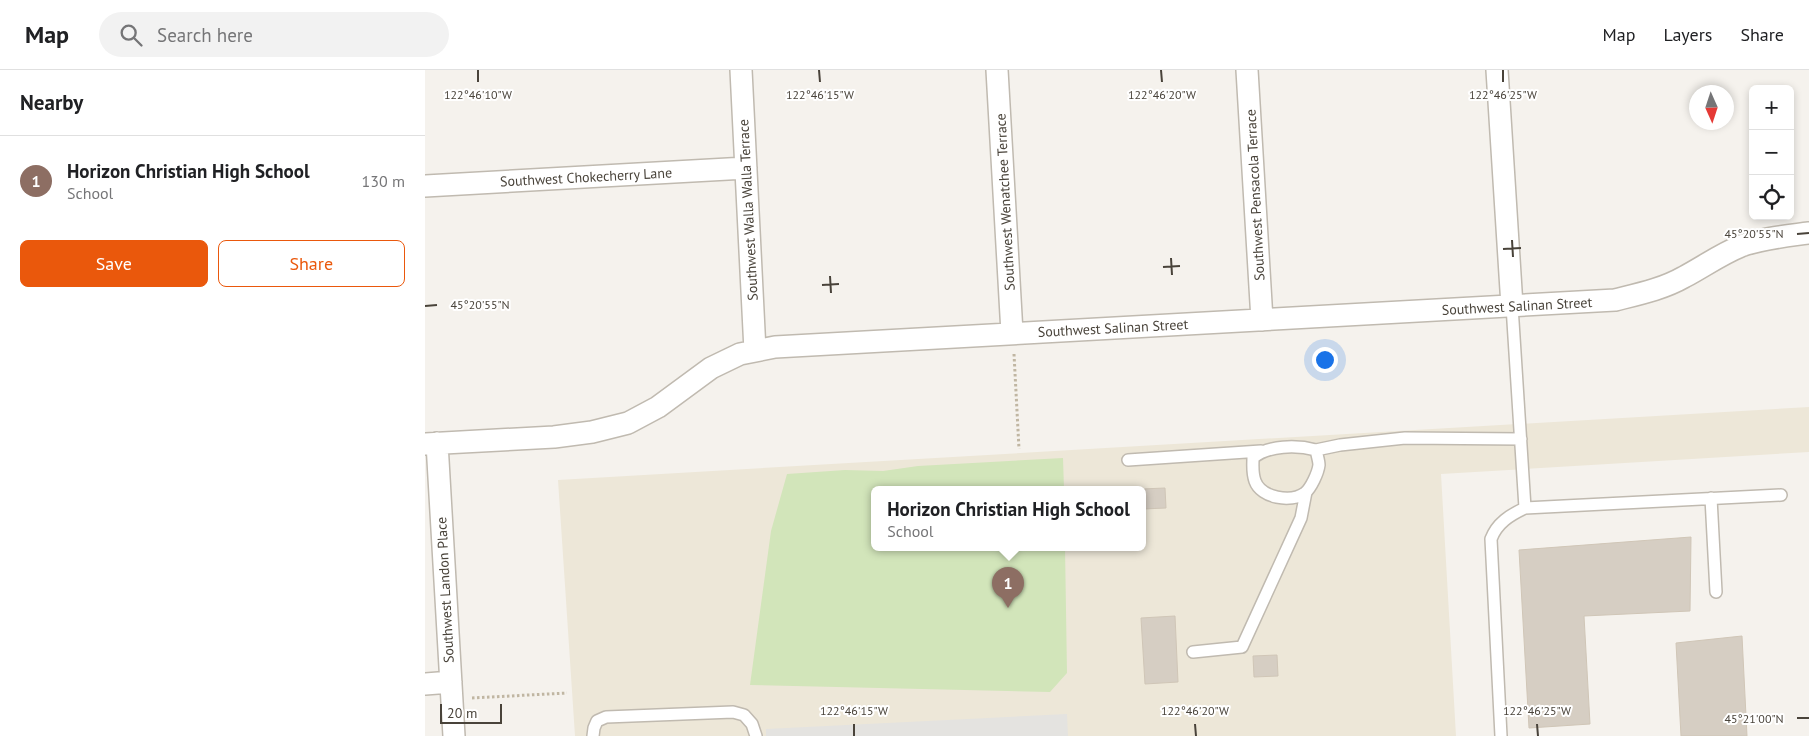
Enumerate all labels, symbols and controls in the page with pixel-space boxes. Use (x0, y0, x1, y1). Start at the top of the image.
search box (99, 12, 449, 57)
text: Map (25, 19, 69, 50)
icon: search (117, 21, 145, 49)
text: Search here (157, 23, 253, 47)
text: Map (1603, 23, 1635, 46)
text: Layers (1663, 23, 1712, 46)
text: Share (1740, 23, 1784, 46)
north arrow (1689, 85, 1734, 130)
map controls (1749, 85, 1794, 220)
button: + (1749, 85, 1794, 130)
text: 122°46'10"W (444, 87, 512, 102)
text: 122°46'15"W (786, 87, 854, 102)
text: 122°46'20"W (1128, 87, 1196, 102)
text: 122°46'25"W (1469, 87, 1537, 102)
text: Nearby (20, 89, 83, 116)
street label: Southwest Pensacola Terrace (1242, 109, 1268, 281)
street label: Southwest Wenatchee Terrace (991, 113, 1019, 291)
street label: Southwest Walla Walla Terrace (734, 119, 762, 301)
button: − (1749, 130, 1794, 175)
text: Horizon Christian High School (67, 159, 310, 183)
street label: Southwest Chokecherry Lane (500, 164, 672, 190)
text: 1 (31, 171, 41, 191)
text: 130 m (362, 171, 405, 191)
button: locate (1749, 175, 1794, 220)
text: School (67, 183, 113, 203)
text: 45°20'55"N (1724, 226, 1784, 241)
button: Save (20, 240, 208, 287)
button: Share (218, 240, 405, 287)
street label: Southwest Salinan Street (1441, 293, 1593, 319)
text: 45°20'55"N (450, 297, 510, 312)
street label: Southwest Salinan Street (1037, 315, 1189, 341)
your location (1312, 347, 1338, 373)
popup (871, 486, 1146, 551)
text: Horizon Christian High School (887, 497, 1130, 521)
street label: Southwest Landon Place (432, 516, 458, 664)
text: School (887, 521, 934, 541)
pin: 1 (992, 567, 1024, 608)
scale bar (440, 701, 503, 724)
text: 122°46'15"W (820, 703, 888, 718)
text: 122°46'20"W (1161, 703, 1229, 718)
text: 122°46'25"W (1503, 703, 1571, 718)
text: 20 m (447, 704, 477, 722)
text: 45°21'00"N (1724, 711, 1784, 726)

